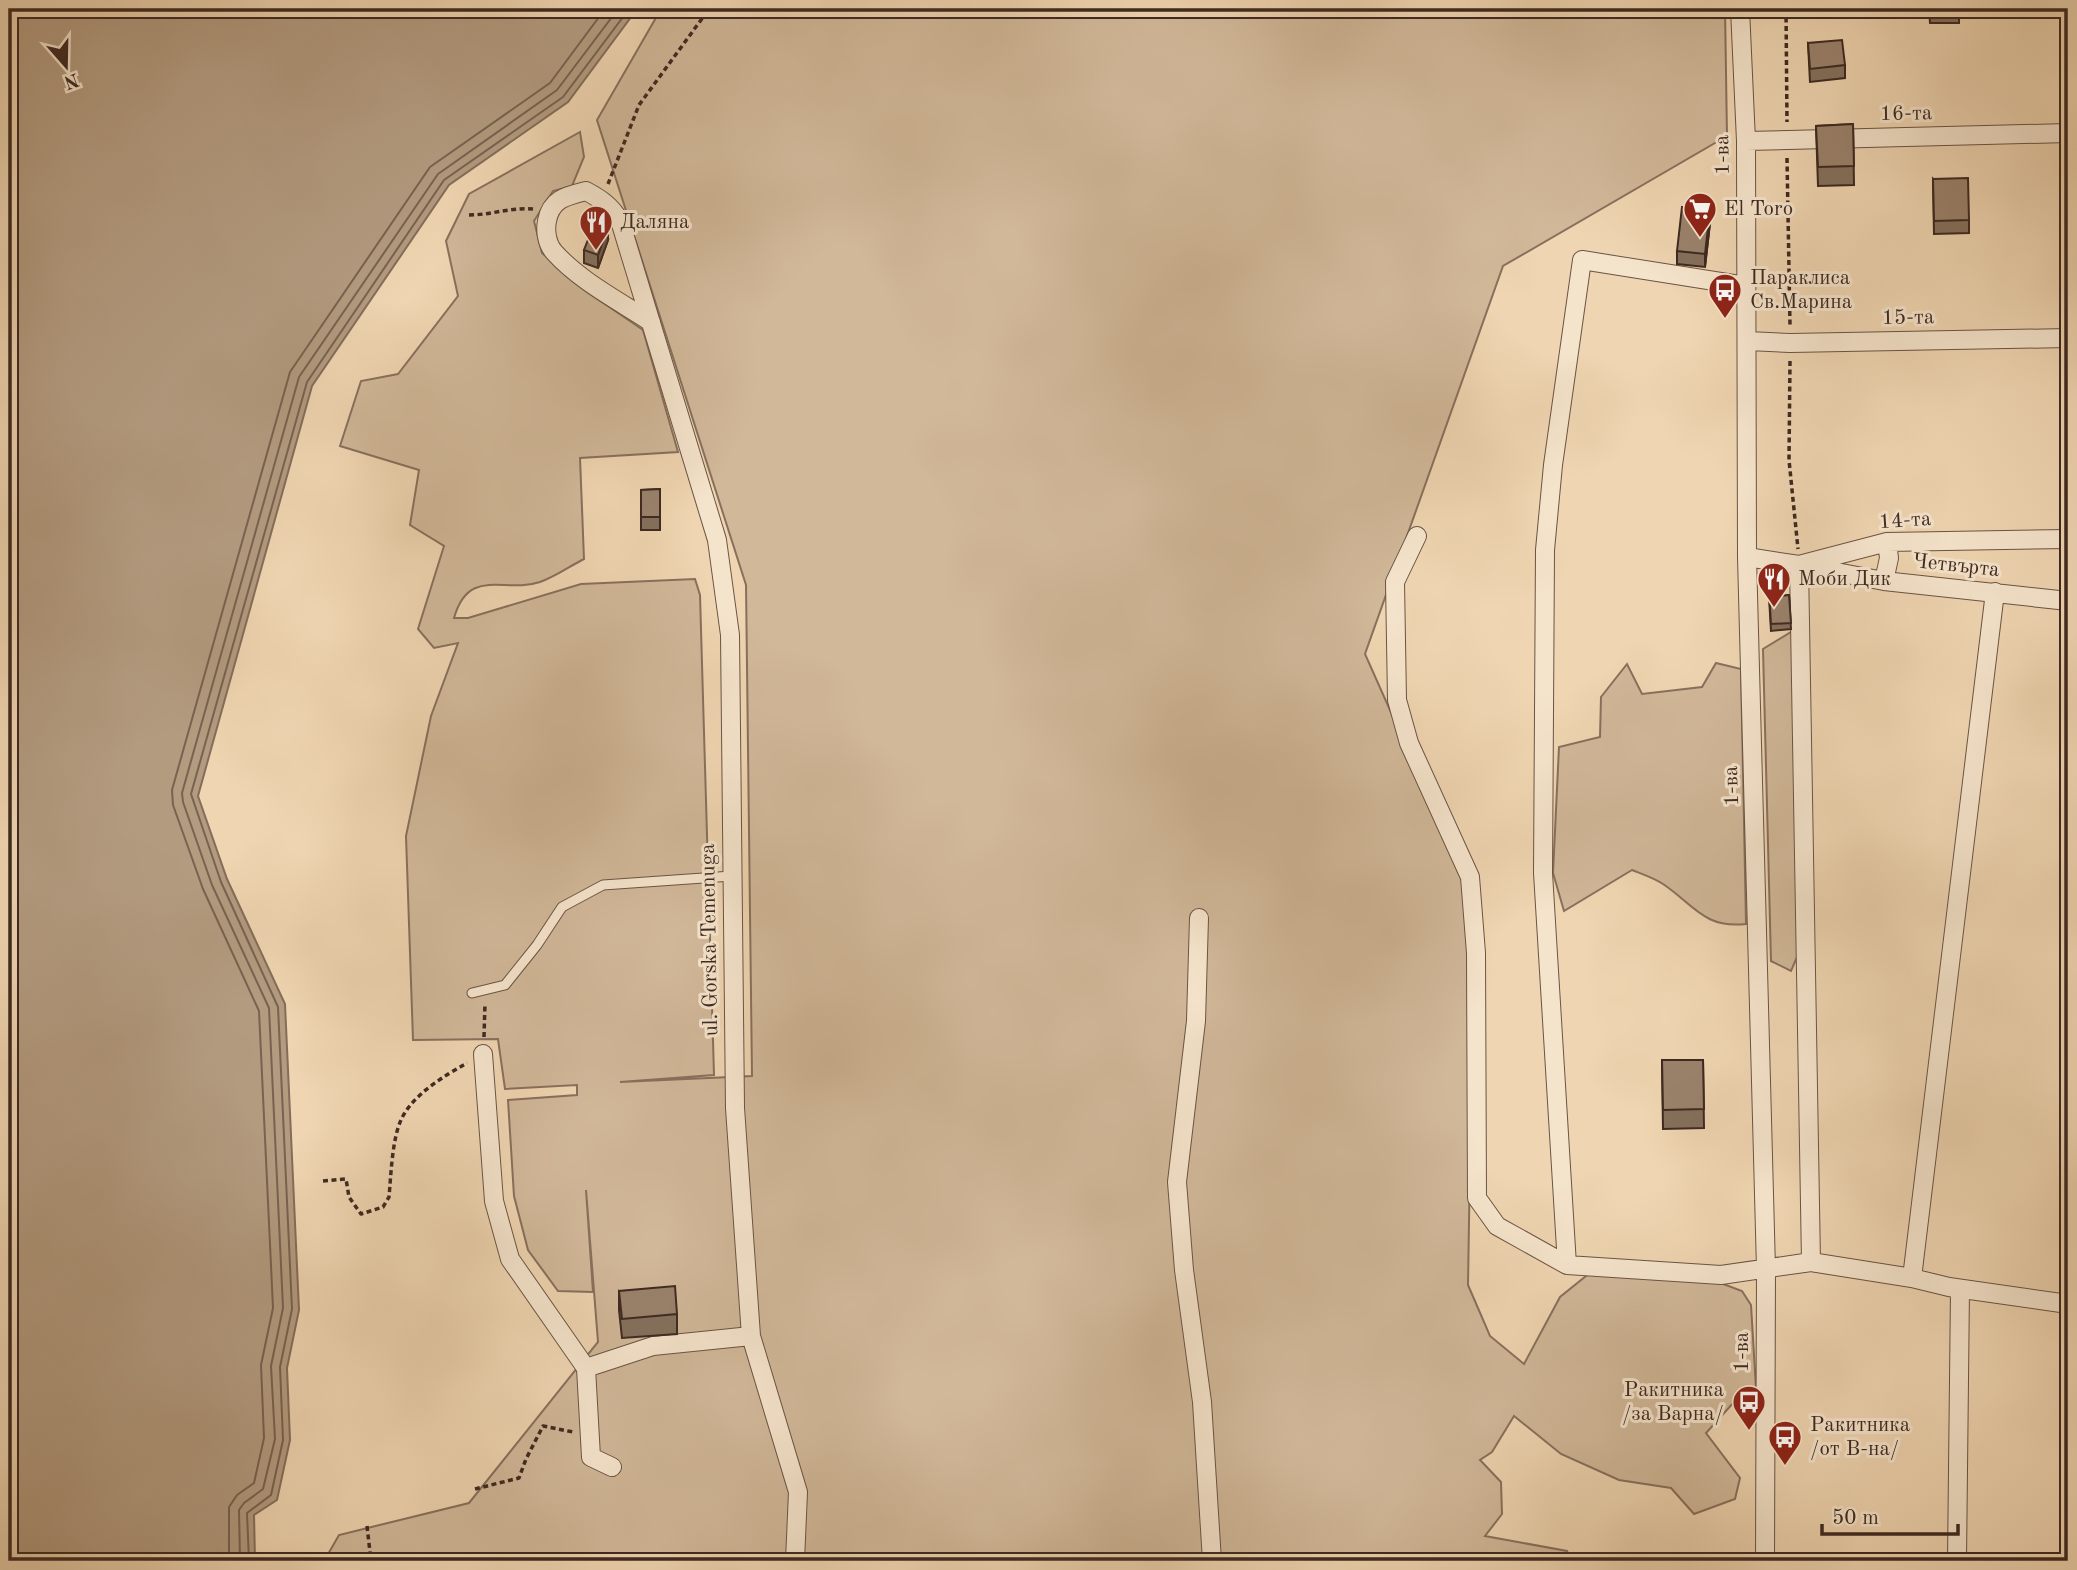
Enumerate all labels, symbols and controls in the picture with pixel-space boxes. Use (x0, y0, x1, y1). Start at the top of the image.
north arrow (32, 32, 102, 102)
text: N (60, 68, 81, 91)
street label: 16-та (1880, 103, 1932, 125)
street label: 1-ва (1712, 135, 1734, 175)
supermarket icon: El Toro (1681, 190, 1719, 239)
place label: El Toro (1724, 199, 1793, 220)
restaurant icon: Даляна (577, 203, 615, 252)
place label: Даляна (620, 212, 689, 233)
place label: Параклиса Св.Марина (1750, 268, 1852, 313)
bus stop icon: Параклиса Св.Марина (1706, 271, 1744, 320)
street label: 15-та (1882, 307, 1934, 329)
street label: 14-та (1878, 509, 1932, 533)
street label: Четвърта (1911, 551, 2001, 581)
restaurant icon: Моби Дик (1755, 560, 1793, 609)
place label: Моби Дик (1798, 569, 1891, 590)
street label: 1-ва (1721, 765, 1743, 807)
street label: ul. Gorska Temenuga (698, 843, 722, 1037)
street label: 1-ва (1732, 1332, 1753, 1372)
place label: Ракитника /за Варна/ (1622, 1380, 1724, 1425)
bus stop icon: Ракитника /за Варна/ (1730, 1383, 1768, 1432)
place label: Ракитника /от В-на/ (1810, 1415, 1910, 1460)
bus stop icon: Ракитника /от В-на/ (1766, 1418, 1804, 1467)
scale bar (1822, 1493, 1958, 1537)
text: 50 m (1832, 1508, 1879, 1529)

